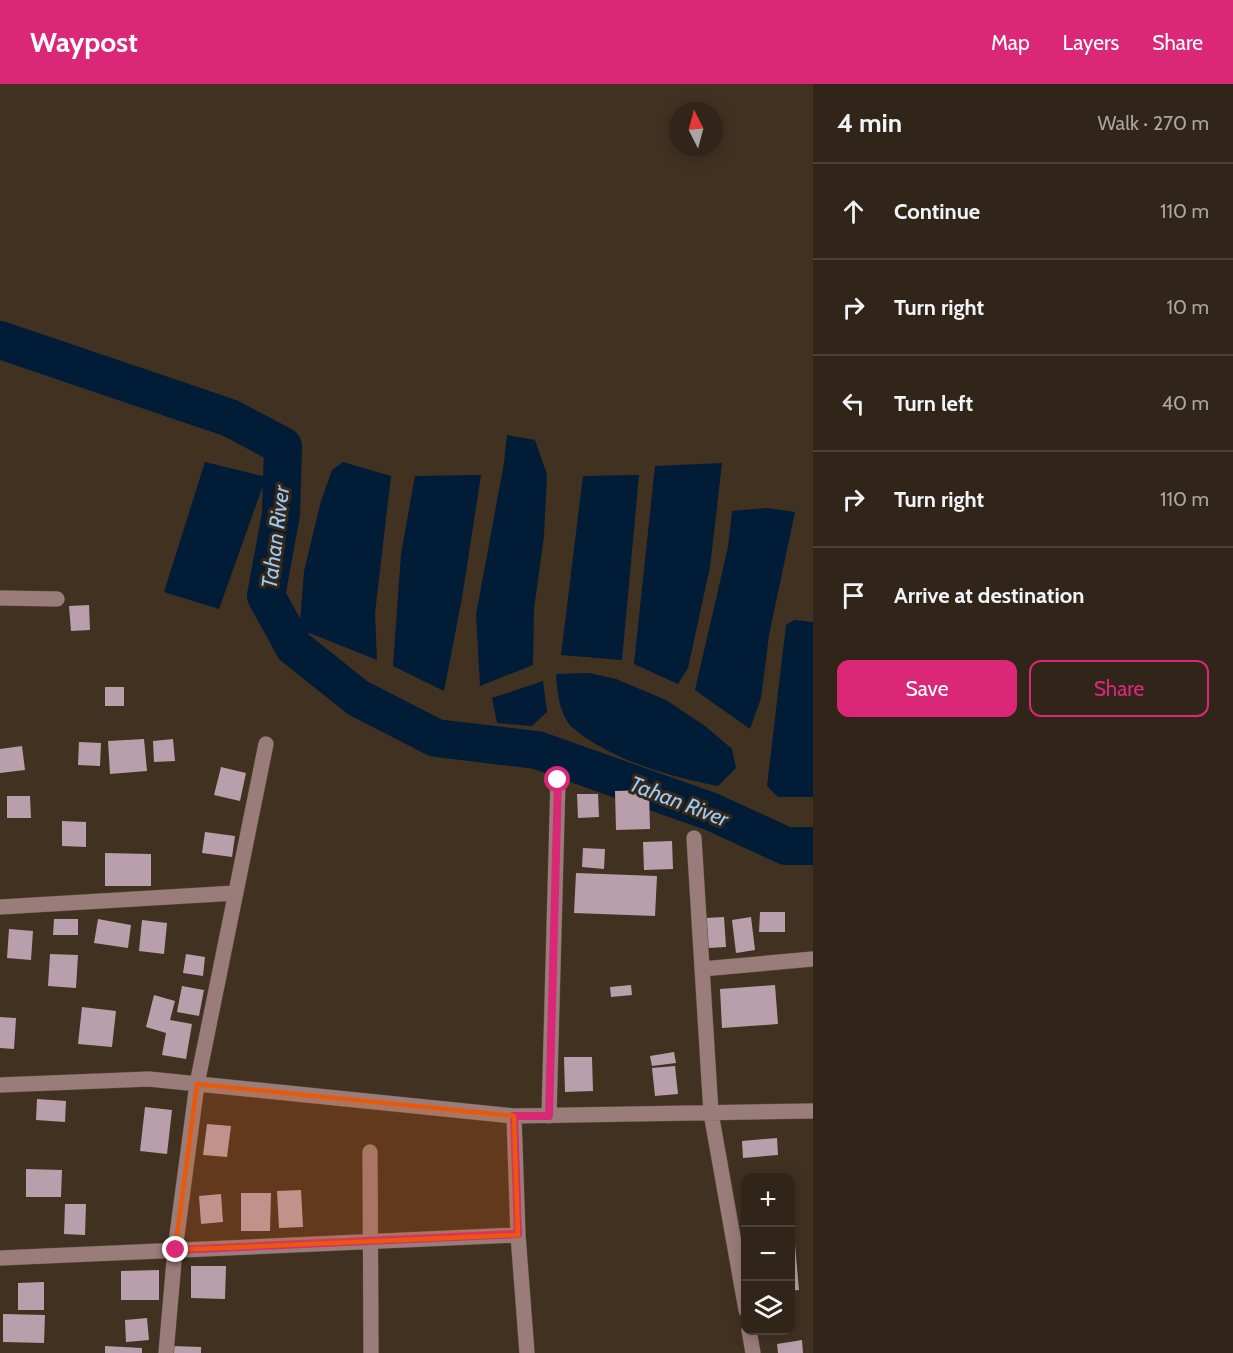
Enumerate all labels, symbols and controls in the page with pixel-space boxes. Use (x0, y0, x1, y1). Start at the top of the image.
text: Waypost (30, 25, 138, 59)
text: Map (991, 30, 1030, 55)
text: Layers (1063, 30, 1119, 55)
text: Share (1152, 30, 1203, 55)
north arrow (669, 102, 723, 156)
text: 4 min (837, 107, 902, 139)
text: Walk · 270 m (1097, 111, 1209, 135)
icon: ahead (837, 195, 870, 228)
text: Continue (894, 198, 980, 225)
text: 110 m (1160, 199, 1209, 223)
icon: right (837, 291, 870, 324)
text: Turn right (894, 294, 984, 321)
text: 10 m (1166, 295, 1209, 319)
icon: left (837, 387, 870, 420)
text: Turn left (894, 390, 973, 417)
text: 40 m (1161, 391, 1209, 415)
water label: Tahan River (256, 483, 295, 590)
icon: right (837, 483, 870, 516)
text: Turn right (894, 486, 984, 513)
text: 110 m (1160, 487, 1209, 511)
icon: arrive (837, 579, 870, 612)
text: Arrive at destination (894, 582, 1084, 609)
button: Save (837, 660, 1017, 717)
button: Share (1029, 660, 1209, 717)
route start (544, 766, 570, 792)
water label: Tahan River (625, 770, 733, 833)
map controls (741, 1173, 795, 1335)
button: + (741, 1173, 795, 1227)
button: − (741, 1227, 795, 1281)
route end (162, 1236, 188, 1262)
button: layers (741, 1281, 795, 1335)

